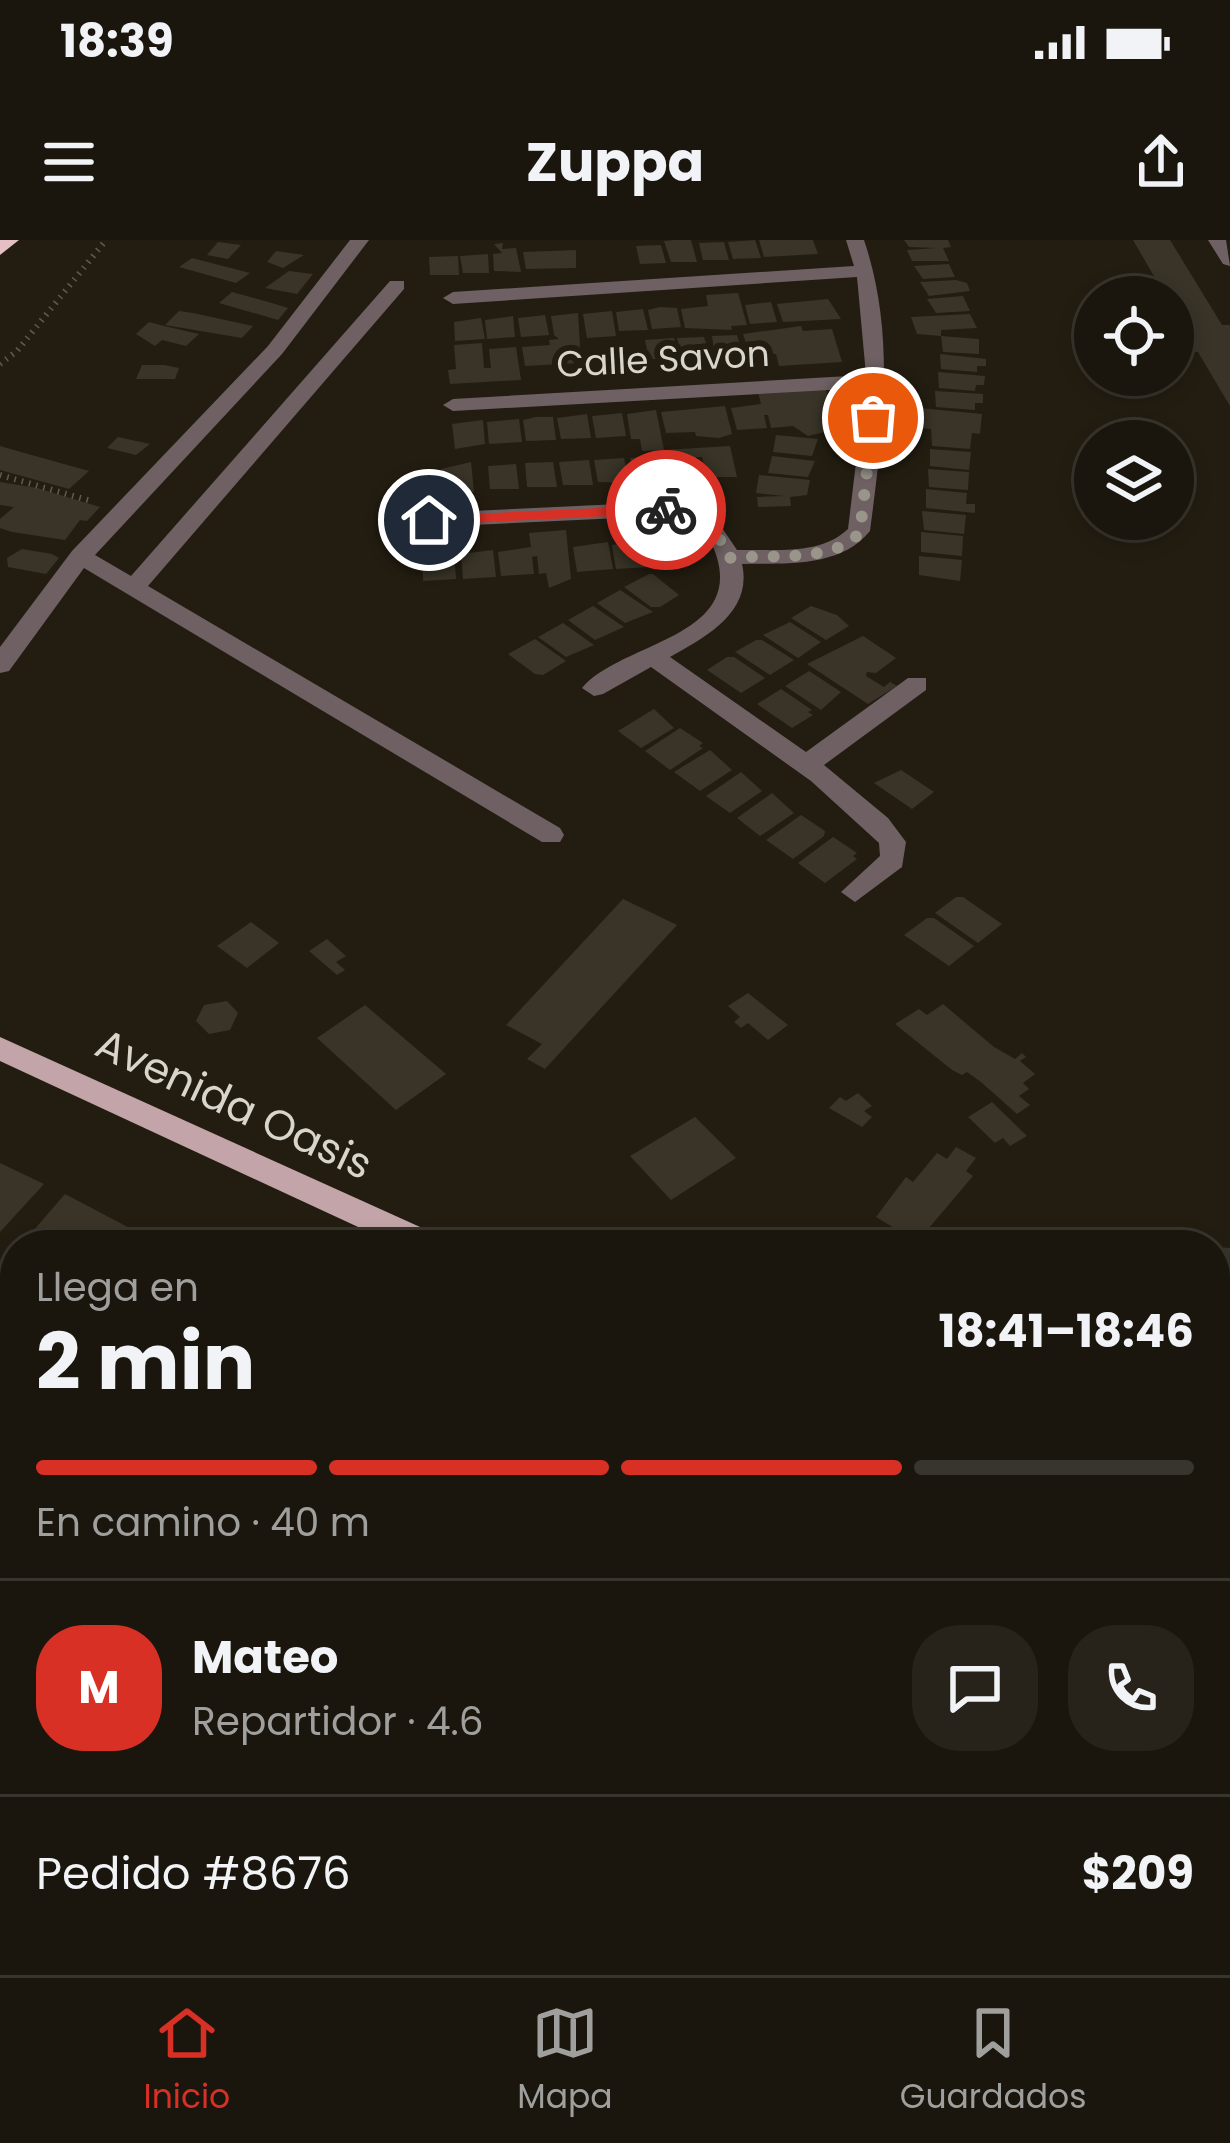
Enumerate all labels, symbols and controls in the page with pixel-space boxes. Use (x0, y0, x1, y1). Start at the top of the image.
text: 18:39 (60, 10, 174, 73)
text: Zuppa (526, 124, 704, 200)
icon: menu (36, 129, 102, 195)
icon: share (1128, 129, 1194, 195)
map controls (1074, 276, 1194, 540)
button: locate (1074, 276, 1194, 396)
street label: Calle Savon (555, 328, 771, 390)
pin (822, 367, 924, 469)
icon: bag (840, 385, 906, 451)
button: layers (1074, 420, 1194, 540)
courier (606, 450, 726, 570)
pin (378, 469, 480, 571)
icon: bike (633, 477, 699, 543)
icon: home (396, 487, 462, 553)
street label: Avenida Oasis (86, 1014, 382, 1194)
text: Llega en (36, 1260, 199, 1315)
text: 18:41–18:46 (938, 1300, 1194, 1363)
text: 2 min (36, 1307, 255, 1416)
text: En camino · 40 m (36, 1495, 370, 1550)
button: chat (912, 1625, 1038, 1751)
button: phone (1068, 1625, 1194, 1751)
text: Mateo (192, 1626, 339, 1689)
text: M (78, 1656, 120, 1719)
text: Repartidor · 4.6 (192, 1694, 483, 1749)
text: Pedido #8676 (36, 1842, 351, 1905)
text: $209 (1082, 1842, 1194, 1905)
tab: Inicio (144, 2000, 230, 2122)
tab: Mapa (517, 2000, 613, 2122)
tab: Guardados (900, 2000, 1086, 2122)

